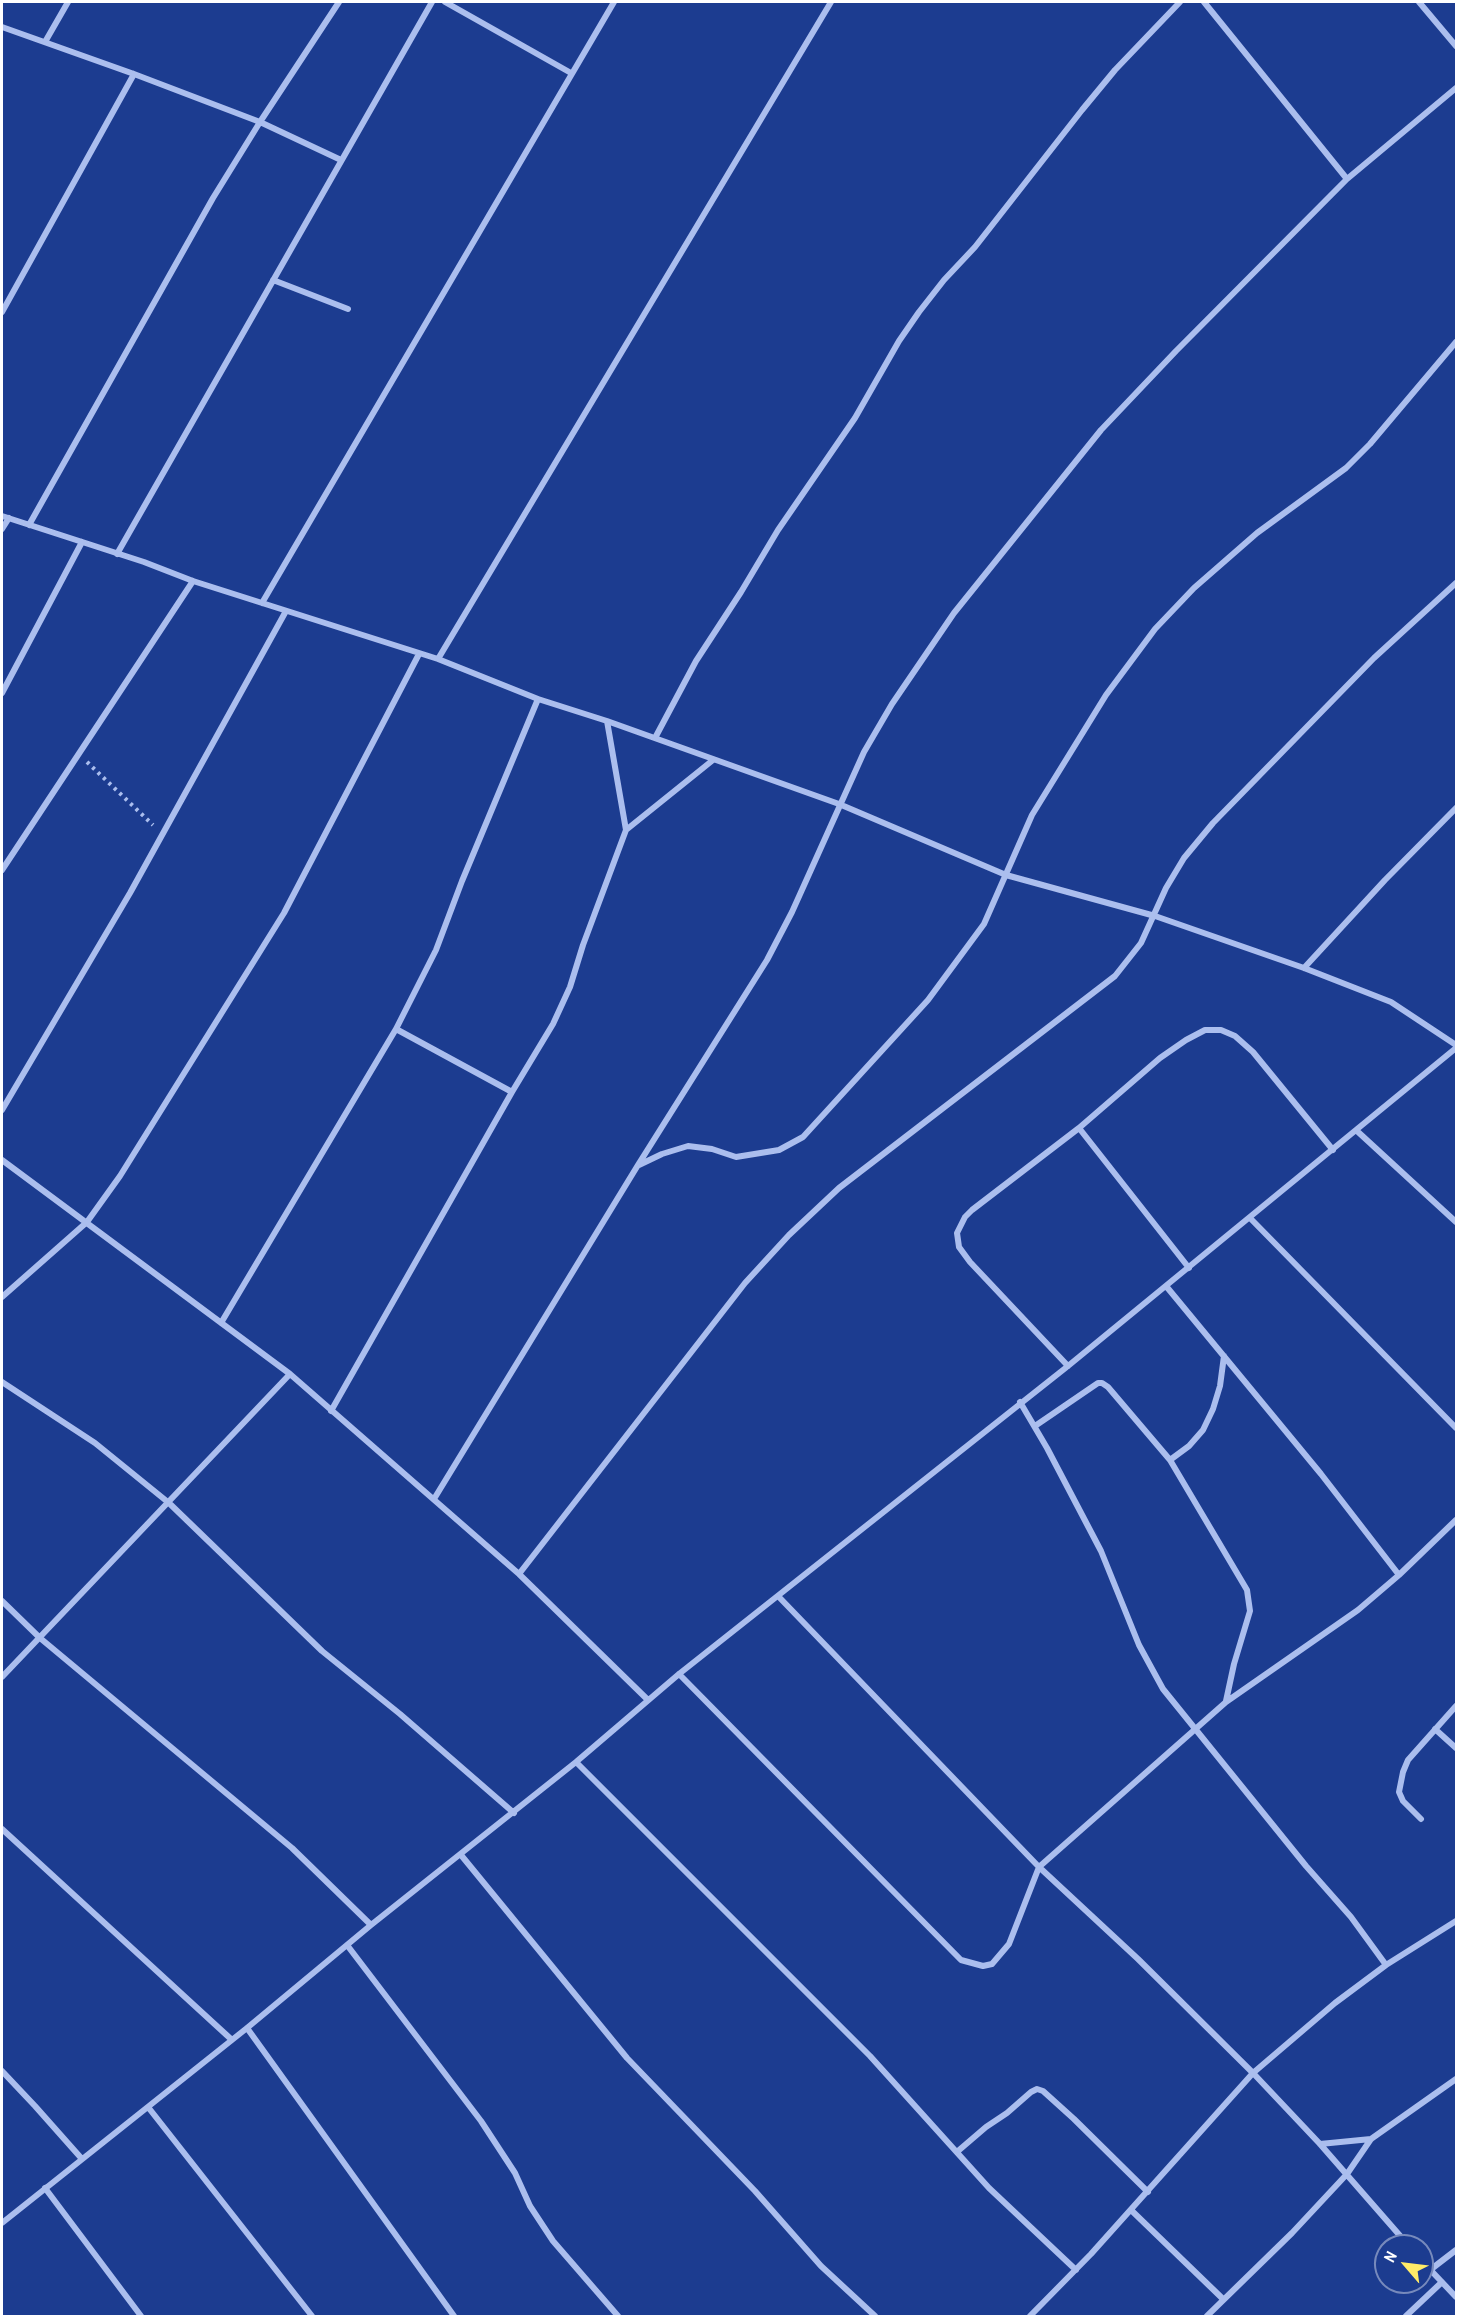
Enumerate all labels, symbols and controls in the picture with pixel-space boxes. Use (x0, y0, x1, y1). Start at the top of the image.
north arrow (1374, 2234, 1434, 2294)
text: N (1378, 2247, 1402, 2266)

